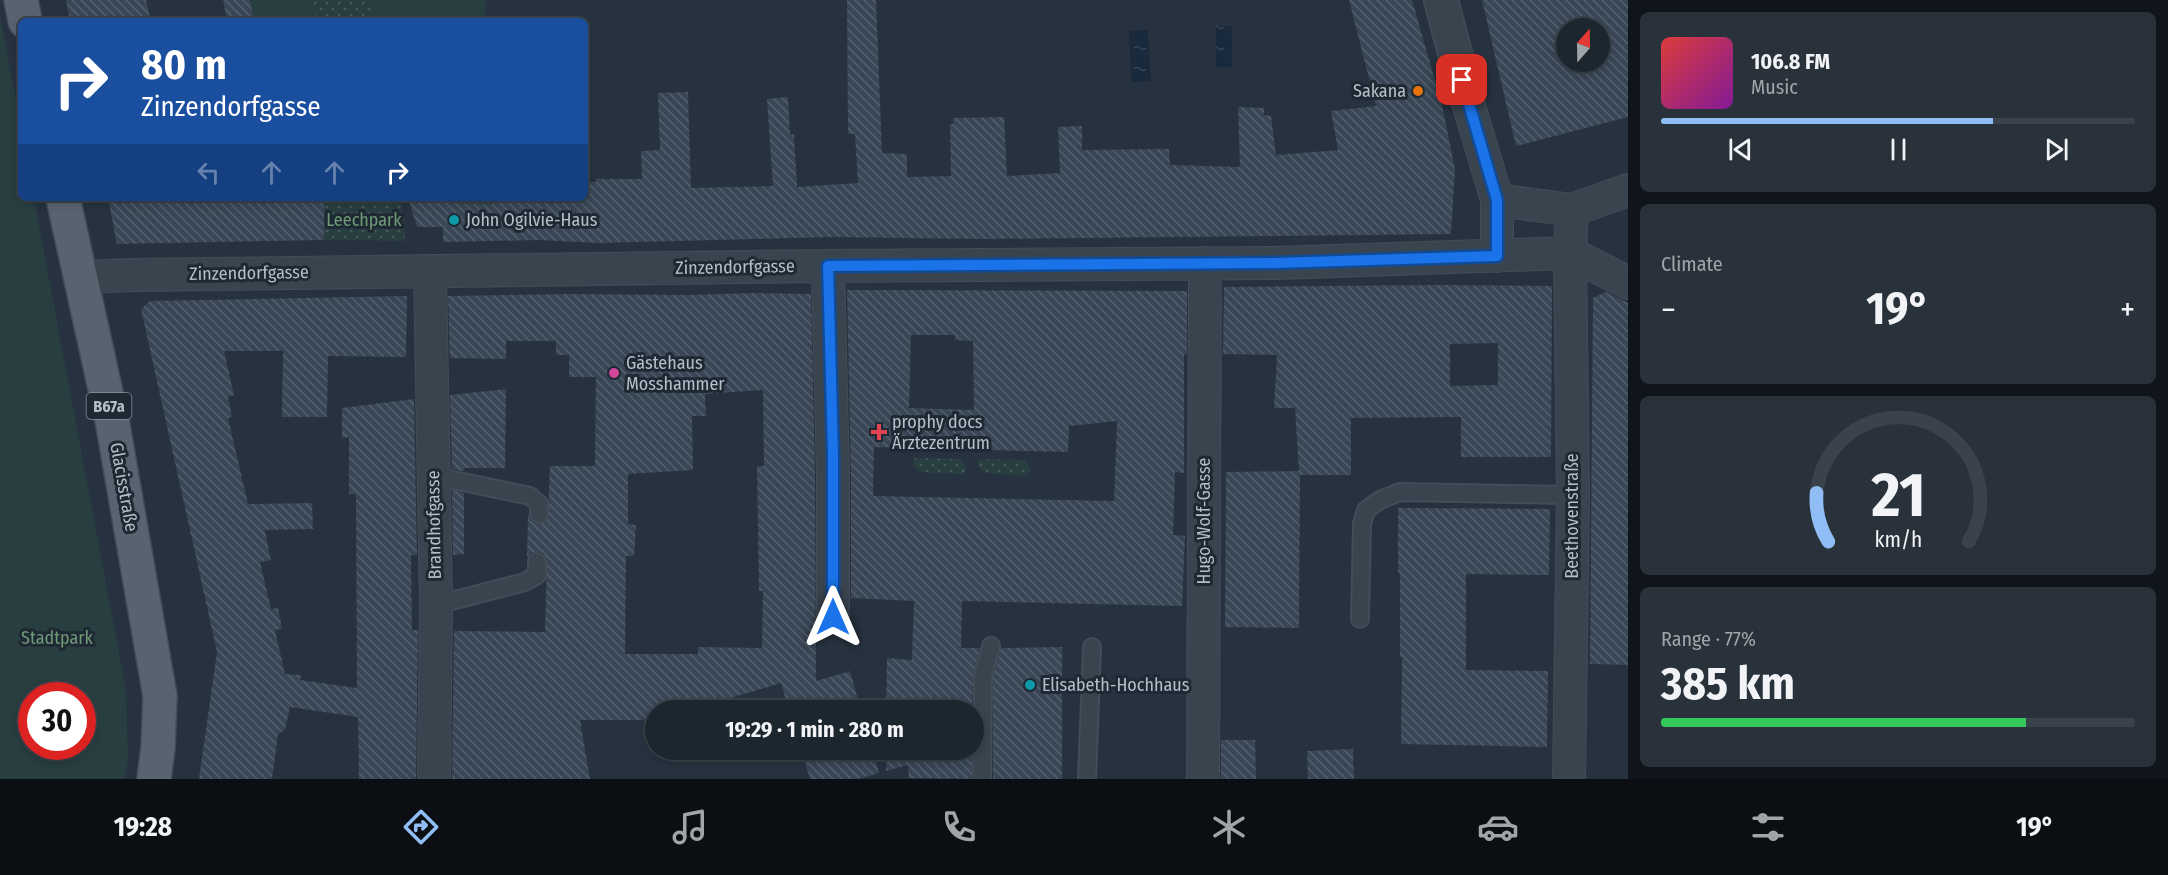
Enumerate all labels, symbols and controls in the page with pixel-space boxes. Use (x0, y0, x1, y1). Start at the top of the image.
north arrow (1556, 18, 1610, 72)
map controls (1556, 18, 1610, 72)
text: 80 m (141, 40, 227, 90)
icon: right (42, 42, 120, 120)
text: 106.8 FM (1751, 48, 1830, 75)
pin (1436, 54, 1487, 105)
icon: arrive (1445, 63, 1478, 96)
text: Music (1751, 75, 1798, 99)
place label: Sakana (1353, 80, 1406, 102)
marker: Sakana (1411, 84, 1425, 98)
text: Zinzendorfgasse (141, 91, 321, 123)
icon: previous (1724, 133, 1757, 166)
icon: pause (1882, 133, 1915, 166)
icon: next (2040, 133, 2073, 166)
icon: left (192, 156, 225, 189)
icon: ahead (255, 156, 288, 189)
icon: ahead (318, 156, 351, 189)
icon: right (381, 156, 414, 189)
park label: Leechpark (326, 209, 402, 231)
place label: John Ogilvie-Haus (466, 209, 598, 231)
marker: John Ogilvie-Haus (447, 213, 461, 227)
text: Climate (1661, 252, 1723, 276)
street label: Zinzendorfgasse (675, 255, 795, 279)
street label: Zinzendorfgasse (189, 261, 309, 285)
text: 19° (1866, 282, 1930, 336)
text: − (1661, 290, 1676, 330)
text: + (2120, 290, 2135, 330)
place label: Gästehaus Mosshammer (626, 352, 725, 395)
marker: Gästehaus Mosshammer (607, 366, 621, 380)
road number: B67a (86, 393, 132, 419)
place label: prophy docs Ärztezentrum (892, 411, 990, 454)
marker: prophy docs Ärztezentrum (870, 423, 888, 441)
street label: Glacisstraße (105, 441, 143, 533)
street label: Beethovenstraße (1561, 453, 1583, 579)
street label: Hugo-Wolf-Gasse (1193, 457, 1215, 585)
text: 21 (1870, 459, 1925, 534)
street label: Brandhofgasse (422, 470, 446, 580)
text: km/h (1874, 528, 1922, 554)
position arrow (801, 585, 865, 649)
park label: Stadtpark (21, 627, 94, 649)
text: Range · 77% (1661, 627, 1756, 651)
text: 385 km (1661, 657, 1795, 711)
place label: Elisabeth-Hochhaus (1042, 674, 1190, 696)
marker: Elisabeth-Hochhaus (1023, 678, 1037, 692)
speed limit sign: 30 (18, 682, 96, 760)
text: 19:29 · 1 min · 280 m (725, 716, 904, 743)
icon: directions (400, 806, 442, 848)
icon: music (669, 806, 711, 848)
icon: phone (938, 806, 980, 848)
icon: climate (1208, 806, 1250, 848)
icon: car (1477, 806, 1519, 848)
icon: filters (1747, 806, 1789, 848)
text: 19:28 (114, 811, 172, 843)
text: 19° (2016, 811, 2054, 843)

